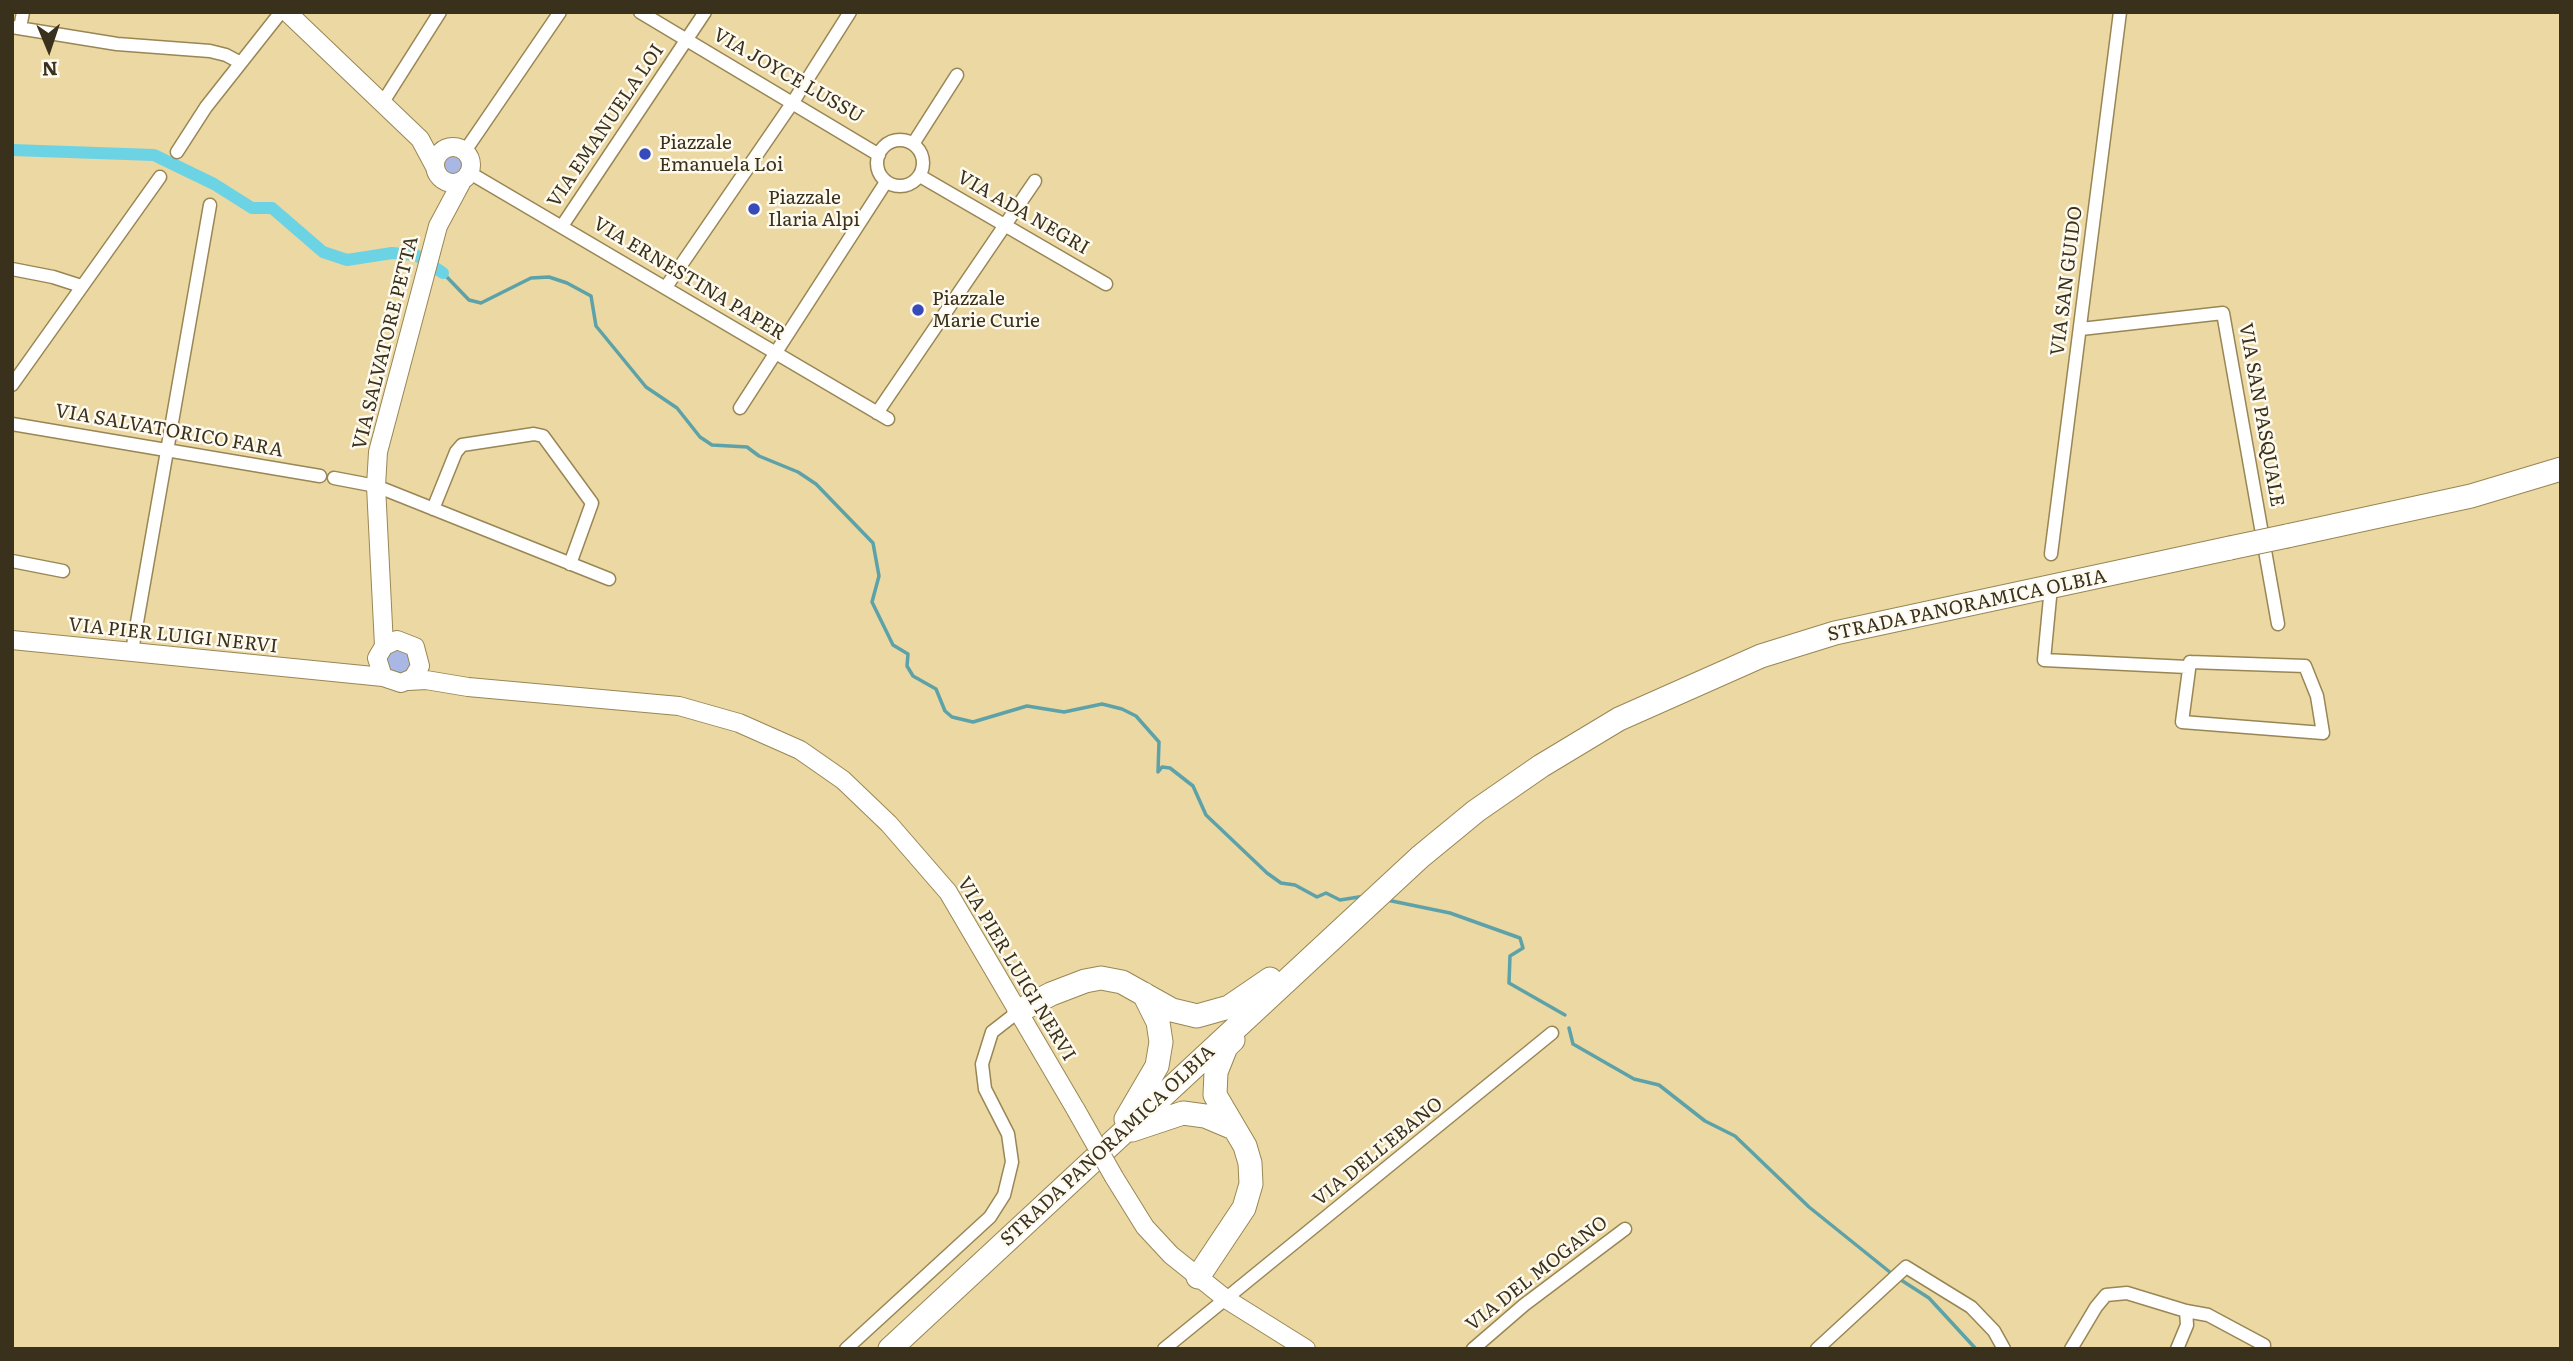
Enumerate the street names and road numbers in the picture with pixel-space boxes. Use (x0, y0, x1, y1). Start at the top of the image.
street label: VIA JOYCE LUSSU (709, 24, 867, 128)
street label: VIA EMANUELA LOI (543, 40, 669, 212)
street label: VIA ADA NEGRI (953, 166, 1093, 260)
street label: VIA SAN GUIDO (2047, 205, 2087, 357)
street label: VIA ERNESTINA PAPER (589, 212, 789, 346)
street label: VIA SALVATORE PETTA (348, 234, 424, 452)
street label: VIA SAN PASQUALE (2234, 321, 2288, 509)
street label: VIA SALVATORICO FARA (53, 400, 285, 462)
street label: STRADA PANORAMICA OLBIA (1825, 565, 2109, 647)
street label: VIA PIER LUIGI NERVI (67, 614, 279, 658)
street label: VIA PIER LUIGI NERVI (952, 873, 1080, 1065)
street label: STRADA PANORAMICA OLBIA (996, 1041, 1220, 1251)
street label: VIA DELL'EBANO (1308, 1093, 1448, 1211)
street label: VIA DEL MOGANO (1462, 1212, 1612, 1336)

